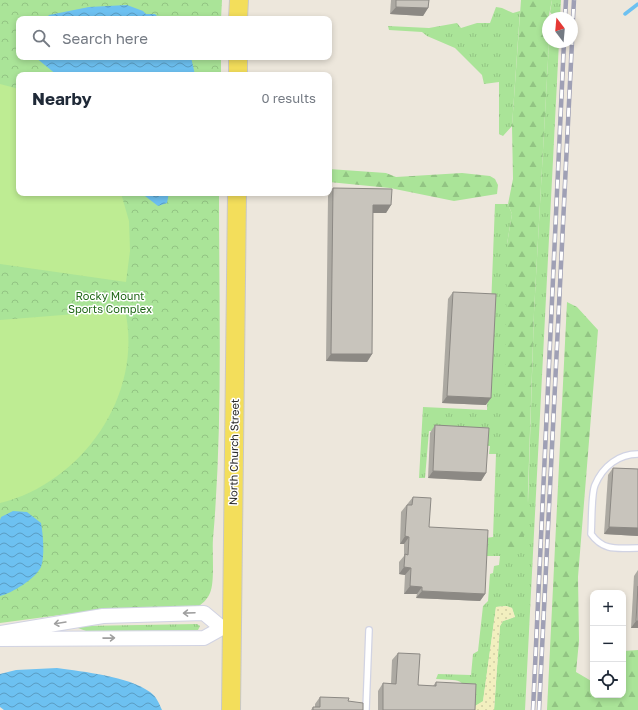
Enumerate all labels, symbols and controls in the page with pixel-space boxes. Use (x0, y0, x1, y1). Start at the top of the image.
north arrow (542, 12, 578, 48)
search box (16, 16, 332, 60)
icon: search (30, 27, 52, 49)
text: Search here (62, 29, 148, 47)
text: Nearby (32, 88, 92, 109)
text: 0 results (261, 90, 316, 106)
park label: Rocky Mount Sports Complex (68, 289, 152, 315)
street label: North Church Street (226, 399, 241, 505)
map controls (590, 590, 626, 698)
button: + (590, 590, 626, 626)
one-way arrow (183, 609, 196, 617)
one-way arrow (54, 619, 67, 627)
button: − (590, 626, 626, 662)
one-way arrow (102, 634, 115, 642)
button: locate (590, 662, 626, 698)

